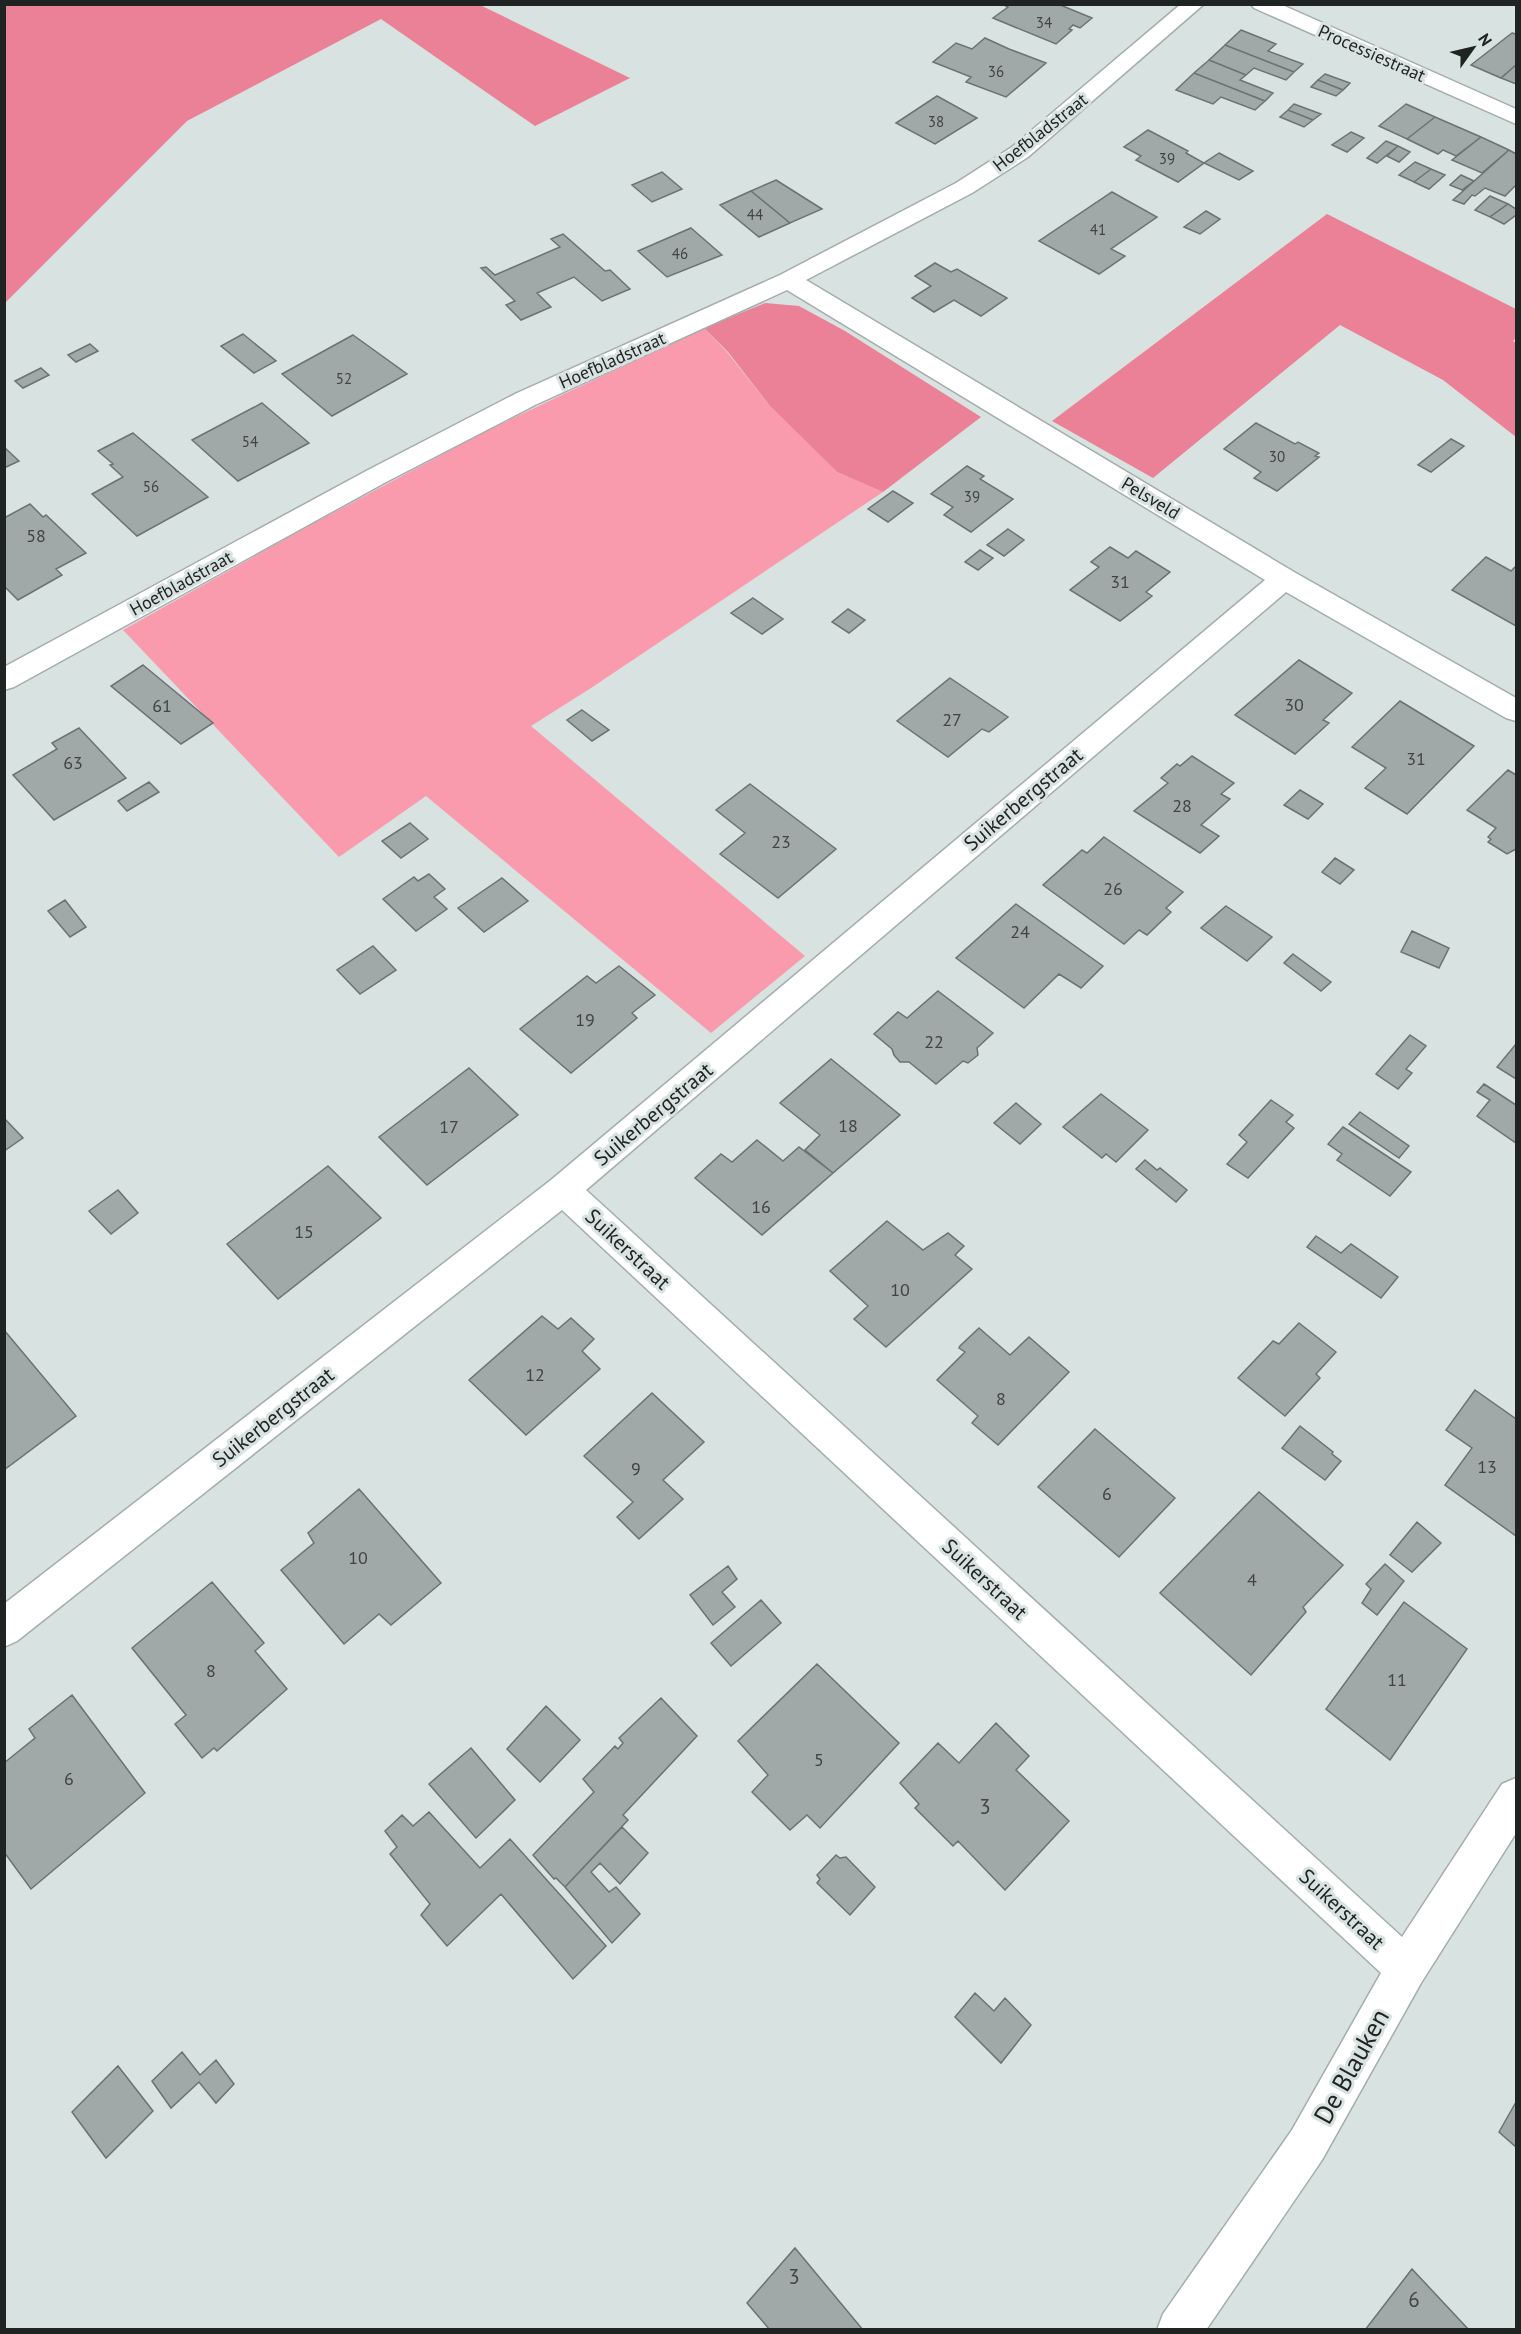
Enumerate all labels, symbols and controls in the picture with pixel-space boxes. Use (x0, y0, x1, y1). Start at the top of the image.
house number: 34 (1036, 13, 1052, 32)
north arrow (1443, 18, 1503, 78)
street label: Processiestraat (1315, 19, 1429, 87)
text: N (1474, 30, 1497, 50)
house number: 36 (988, 62, 1004, 81)
street label: Hoefbladstraat (988, 88, 1092, 176)
house number: 38 (928, 112, 944, 131)
house number: 39 (1159, 149, 1175, 168)
house number: 44 (747, 205, 763, 224)
house number: 41 (1090, 220, 1106, 239)
house number: 46 (672, 244, 688, 263)
street label: Hoefbladstraat (555, 326, 669, 394)
house number: 52 (336, 369, 352, 388)
house number: 54 (242, 432, 258, 451)
house number: 30 (1269, 447, 1285, 466)
street label: Pelsveld (1118, 472, 1184, 524)
house number: 56 (143, 477, 159, 496)
house number: 39 (964, 487, 980, 506)
house number: 58 (26, 524, 46, 547)
street label: Hoefbladstraat (126, 545, 236, 621)
house number: 31 (1110, 570, 1130, 593)
house number: 30 (1284, 693, 1304, 716)
house number: 61 (152, 694, 172, 717)
house number: 27 (942, 708, 962, 731)
street label: Suikerbergstraat (958, 741, 1088, 857)
house number: 31 (1406, 747, 1426, 770)
house number: 63 (63, 751, 83, 774)
house number: 28 (1172, 794, 1192, 817)
house number: 23 (771, 830, 791, 853)
house number: 26 (1103, 877, 1123, 900)
house number: 24 (1010, 920, 1030, 943)
house number: 19 (575, 1008, 595, 1031)
house number: 22 (924, 1030, 944, 1053)
street label: Suikerbergstraat (588, 1056, 718, 1172)
house number: 18 (838, 1114, 858, 1137)
house number: 17 (439, 1115, 459, 1138)
house number: 16 (751, 1195, 771, 1218)
street label: Suikerstraat (580, 1203, 676, 1295)
house number: 15 (294, 1220, 314, 1243)
house number: 10 (890, 1278, 910, 1301)
street label: Suikerbergstraat (207, 1361, 339, 1473)
house number: 12 (525, 1363, 545, 1386)
house number: 8 (996, 1387, 1006, 1410)
house number: 13 (1477, 1455, 1497, 1478)
house number: 9 (631, 1457, 641, 1480)
house number: 6 (1102, 1482, 1112, 1505)
street label: Suikerstraat (937, 1533, 1033, 1625)
house number: 10 (348, 1546, 368, 1569)
house number: 4 (1247, 1568, 1257, 1591)
house number: 8 (206, 1659, 216, 1682)
house number: 11 (1387, 1668, 1407, 1691)
house number: 5 (814, 1748, 824, 1771)
house number: 6 (64, 1767, 74, 1790)
house number: 3 (979, 1793, 991, 1820)
street label: Suikerstraat (1294, 1863, 1390, 1955)
street label: De Blauken (1306, 2003, 1396, 2129)
house number: 3 (788, 2263, 800, 2290)
house number: 6 (1408, 2286, 1420, 2313)

